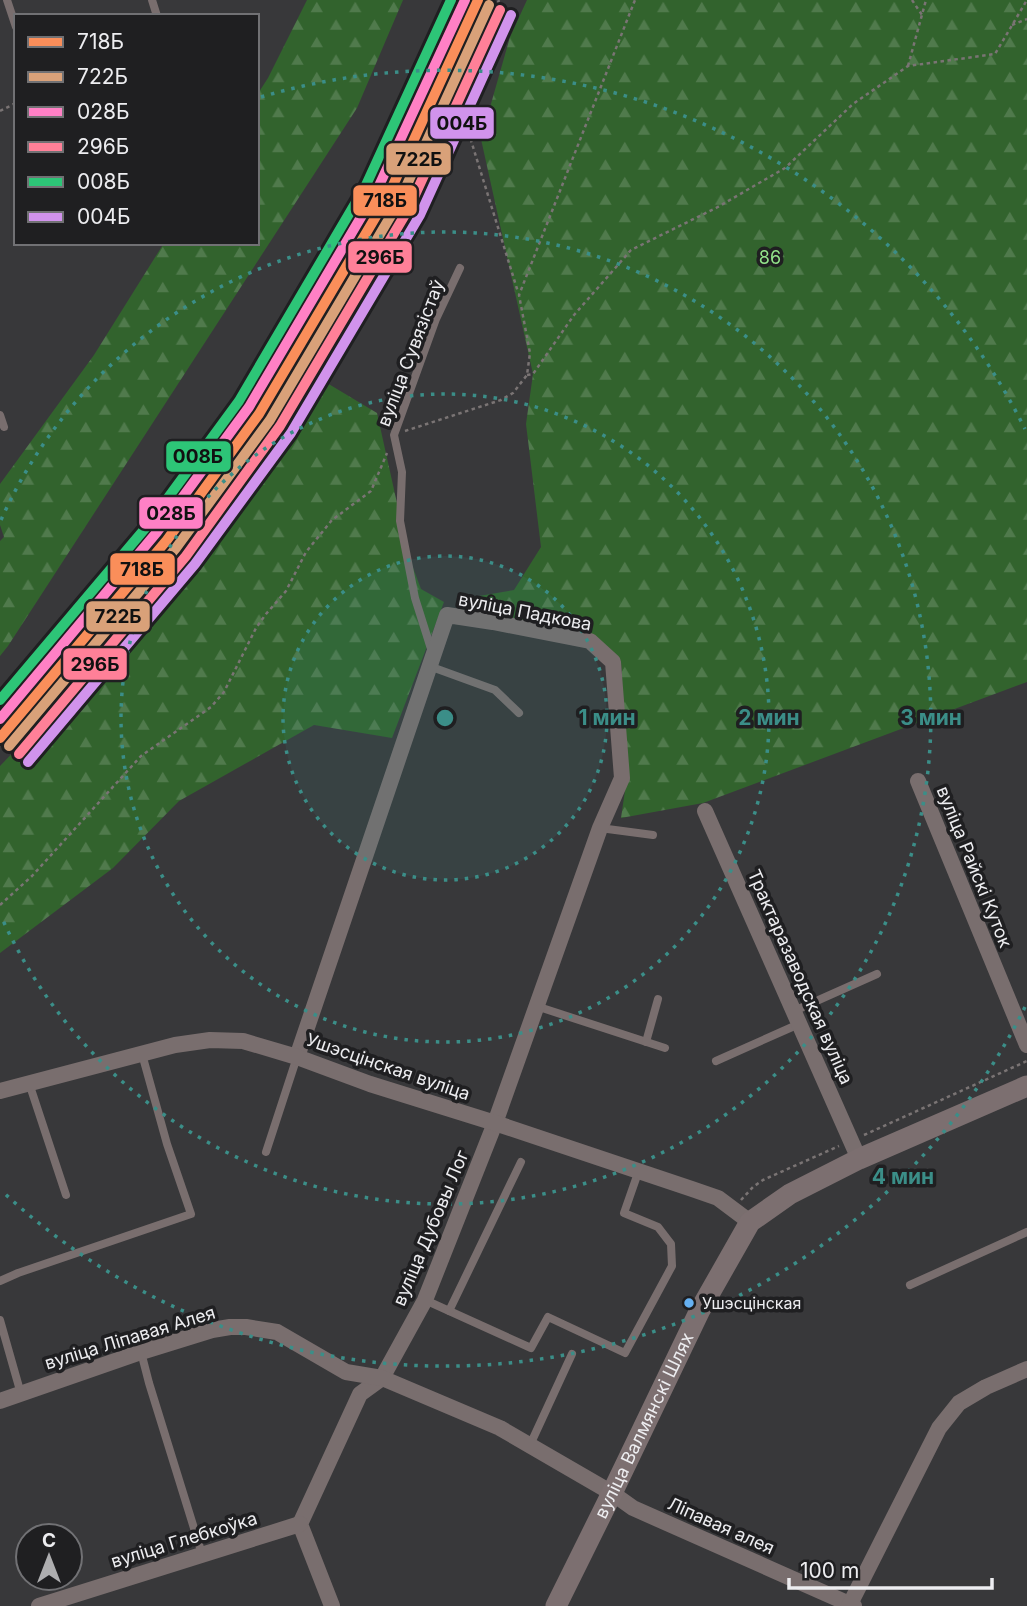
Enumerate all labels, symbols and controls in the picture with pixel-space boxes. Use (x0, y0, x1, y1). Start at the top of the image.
legend (14, 14, 259, 245)
text: 718Б (77, 29, 124, 54)
text: 722Б (77, 64, 128, 89)
text: 028Б (77, 99, 130, 124)
line badge: 004Б (429, 106, 495, 140)
text: 004Б (437, 112, 487, 135)
text: 296Б (77, 134, 129, 159)
line badge: 722Б (385, 142, 452, 176)
text: 722Б (395, 148, 443, 171)
text: 008Б (77, 169, 130, 194)
line badge: 718Б (352, 184, 418, 217)
text: 718Б (363, 189, 407, 212)
text: 004Б (77, 204, 131, 229)
line badge: 296Б (347, 240, 413, 274)
text: 296Б (356, 246, 404, 269)
park label: 86 (759, 247, 781, 268)
street label: вуліца Сувязістаў (373, 277, 448, 429)
line badge: 008Б (165, 440, 232, 473)
text: 008Б (173, 445, 223, 468)
line badge: 028Б (138, 496, 204, 530)
text: 028Б (146, 502, 196, 525)
line badge: 718Б (109, 552, 176, 586)
text: 718Б (120, 558, 164, 581)
street label: вуліца Падкова (457, 588, 594, 635)
line badge: 722Б (85, 600, 151, 633)
text: 722Б (94, 605, 142, 628)
line badge: 296Б (62, 647, 128, 681)
text: 296Б (71, 653, 119, 676)
text: 1 мин (578, 705, 636, 730)
text: 2 мин (738, 705, 800, 730)
text: 3 мин (900, 705, 962, 730)
centre of rings (433, 706, 457, 730)
street label: вуліца Райскі Куток (932, 783, 1017, 951)
street label: Трактаразаводская вуліца (743, 866, 857, 1087)
street label: Ушэсцінская вуліца (304, 1029, 473, 1104)
street label: вуліца Дубовы Лог (388, 1147, 473, 1309)
text: 4 мин (872, 1164, 934, 1189)
place label: Ушэсцінская (702, 1293, 801, 1313)
marker: Ушэсцінская (682, 1296, 696, 1310)
street label: вуліца Ліпавая Алея (42, 1302, 218, 1373)
street label: вуліца Валмянскі Шлях (590, 1329, 698, 1522)
street label: Ліпавая алея (665, 1493, 778, 1558)
street label: вуліца Глебкоўка (108, 1507, 260, 1572)
north arrow (14, 1522, 84, 1592)
text: С (42, 1529, 56, 1552)
scale bar (789, 1546, 992, 1590)
text: 100 m (800, 1558, 859, 1583)

